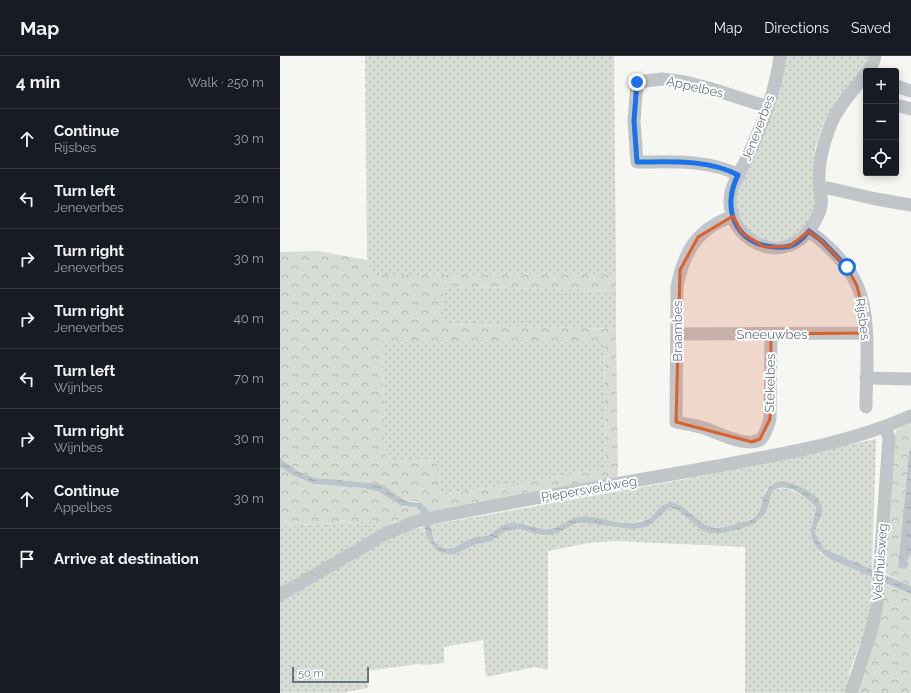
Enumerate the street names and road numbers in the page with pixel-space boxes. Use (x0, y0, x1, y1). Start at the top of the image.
street label: Appelbes (665, 73, 725, 101)
street label: Jeneverbes (739, 93, 777, 163)
street label: Rijsbes (853, 297, 873, 341)
street label: Braambes (670, 300, 685, 362)
street label: Sneeuwbes (737, 327, 807, 342)
street label: Stekelbes (762, 353, 778, 413)
street label: Piepersveldweg (540, 473, 638, 505)
street label: Veldhuisweg (870, 523, 890, 601)

